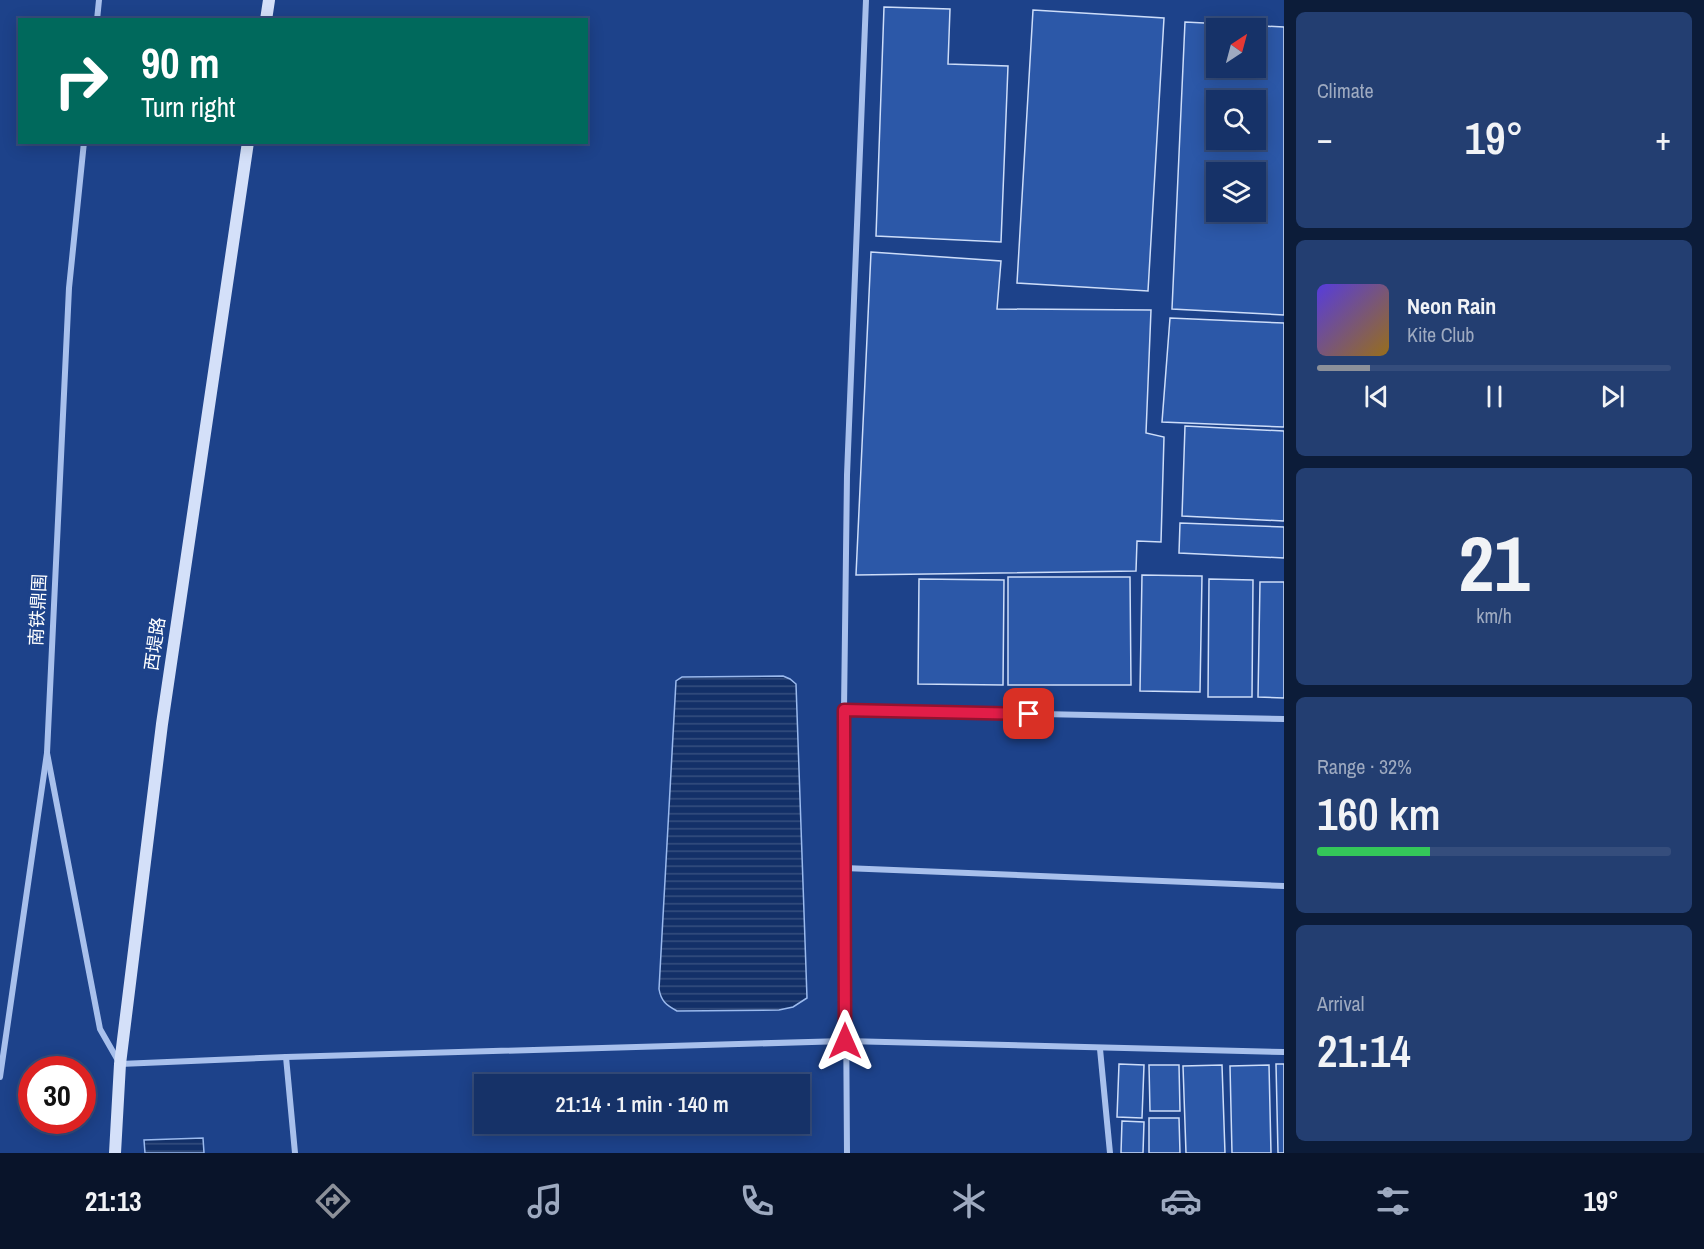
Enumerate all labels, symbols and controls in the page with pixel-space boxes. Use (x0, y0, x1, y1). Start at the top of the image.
north arrow (1206, 18, 1266, 78)
map controls (1206, 18, 1266, 222)
text: 90 m (141, 35, 220, 91)
icon: right (42, 42, 120, 120)
text: Climate (1317, 77, 1374, 104)
text: Turn right (141, 89, 235, 125)
button: search (1206, 90, 1266, 150)
text: 19° (1464, 107, 1524, 168)
text: − (1317, 116, 1333, 160)
text: + (1655, 116, 1671, 160)
button: layers (1206, 162, 1266, 222)
text: Neon Rain (1407, 291, 1496, 321)
text: Kite Club (1407, 321, 1474, 348)
icon: previous (1360, 380, 1393, 413)
icon: pause (1478, 380, 1511, 413)
icon: next (1596, 380, 1629, 413)
text: 21 (1458, 510, 1530, 615)
street label: 南铁鼎围 (23, 573, 52, 647)
text: km/h (1476, 602, 1512, 629)
street label: 西堤路 (138, 615, 171, 672)
pin (1003, 688, 1054, 739)
icon: arrive (1012, 697, 1045, 730)
text: Range · 32% (1317, 753, 1412, 780)
text: 160 km (1317, 783, 1441, 844)
text: Arrival (1317, 990, 1364, 1017)
position arrow (813, 1009, 877, 1073)
text: 21:14 (1317, 1020, 1411, 1081)
speed limit sign: 30 (18, 1056, 96, 1134)
text: 21:14 · 1 min · 140 m (555, 1089, 729, 1119)
icon: directions (312, 1180, 354, 1222)
icon: music (524, 1180, 566, 1222)
icon: phone (736, 1180, 778, 1222)
icon: climate (948, 1180, 990, 1222)
icon: car (1160, 1180, 1202, 1222)
icon: filters (1372, 1180, 1414, 1222)
text: 21:13 (85, 1183, 142, 1219)
text: 19° (1584, 1183, 1619, 1219)

